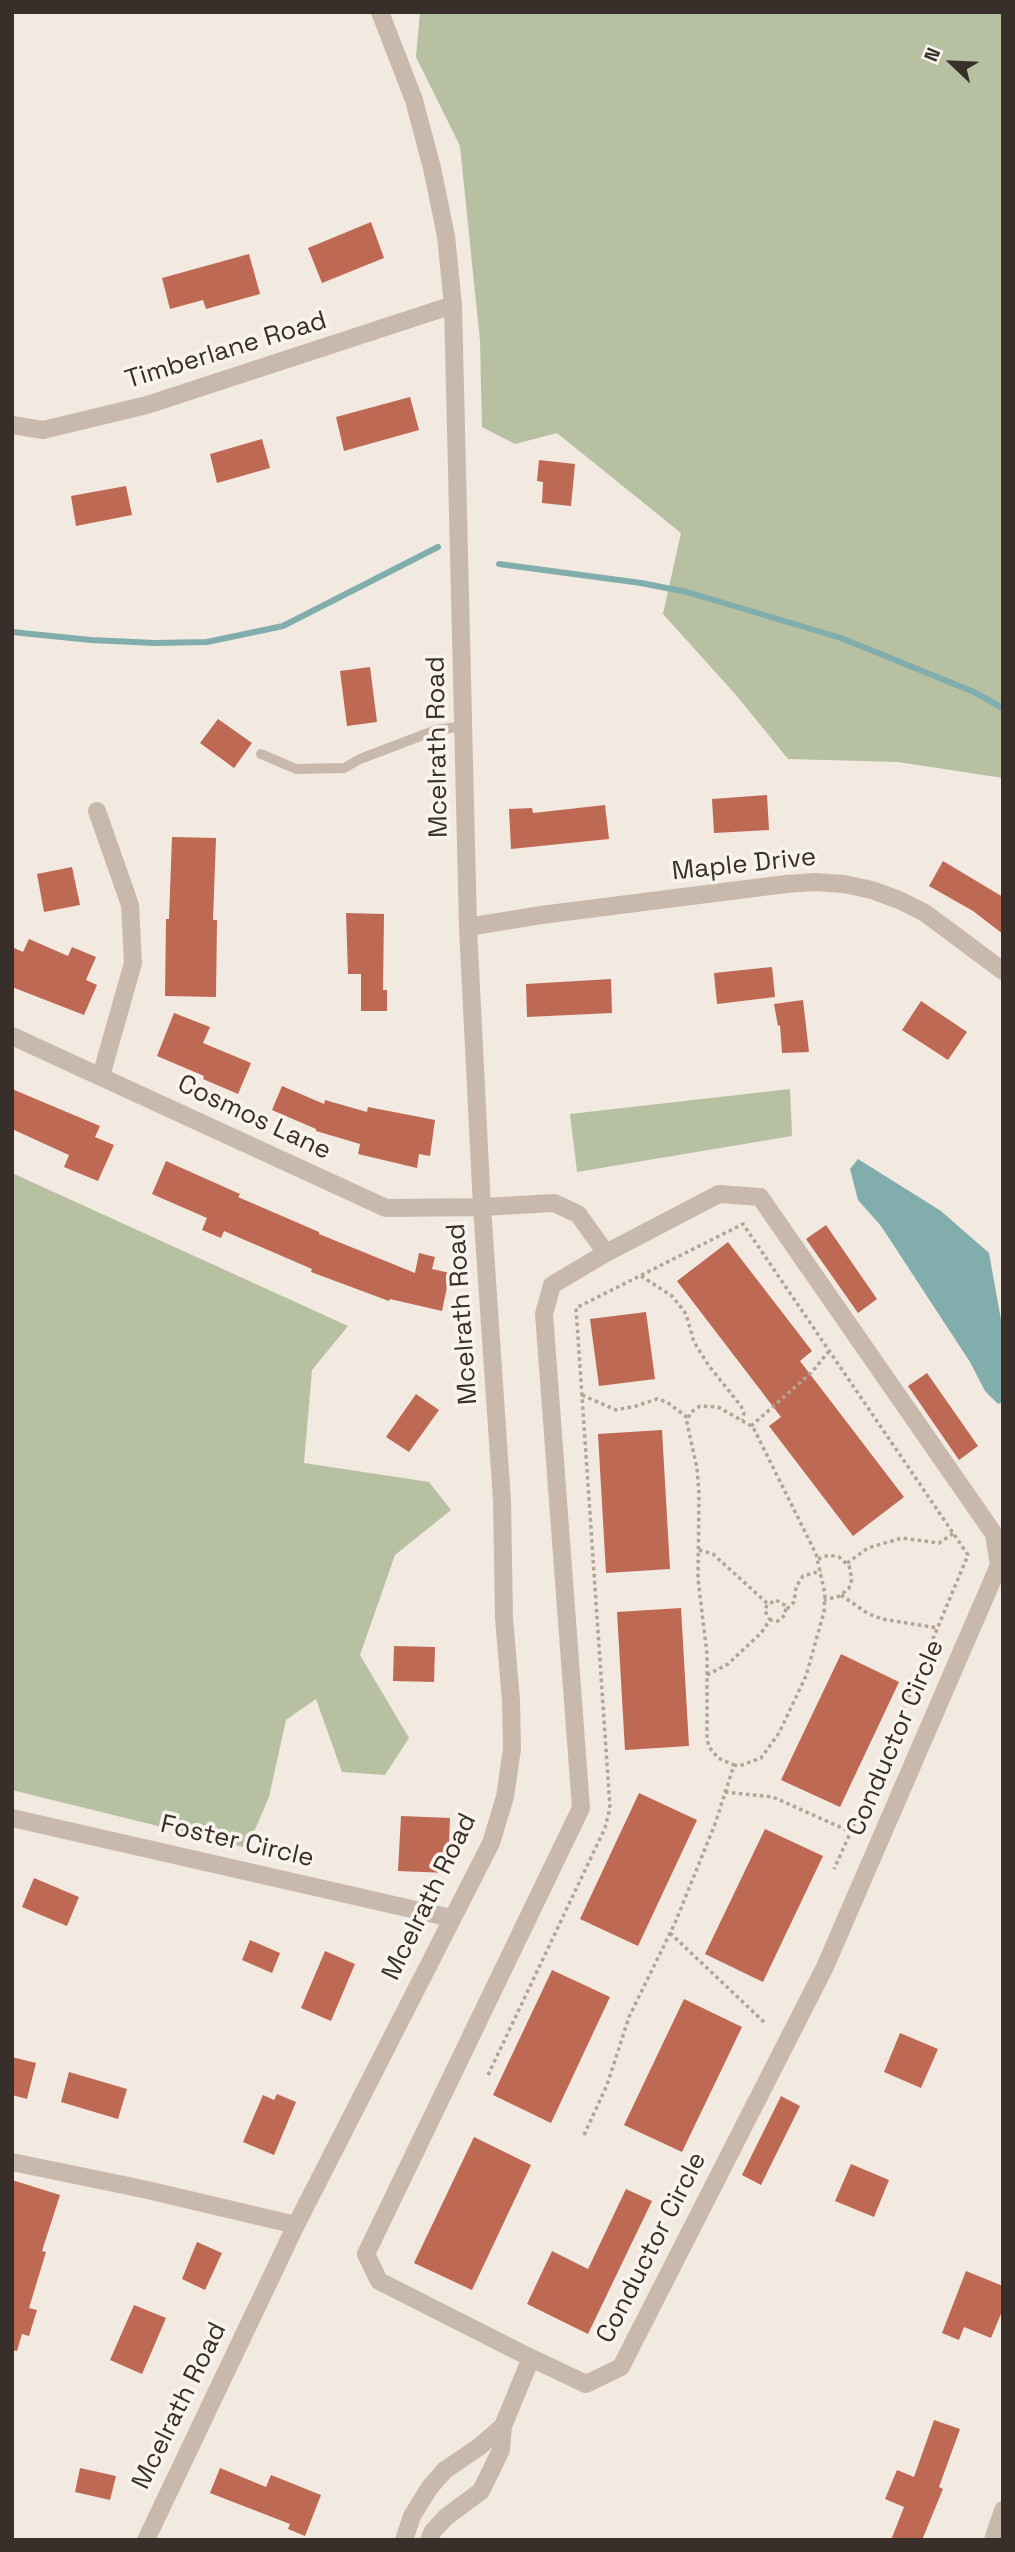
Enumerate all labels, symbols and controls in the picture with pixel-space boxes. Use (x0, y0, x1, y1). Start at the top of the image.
north arrow (917, 28, 987, 98)
text: N (918, 44, 946, 65)
street label: Timberlane Road (122, 306, 330, 396)
street label: Mcelrath Road (421, 656, 455, 838)
street label: Maple Drive (670, 842, 818, 888)
street label: Cosmos Lane (172, 1069, 336, 1167)
street label: Mcelrath Road (441, 1222, 485, 1406)
street label: Conductor Circle (841, 1635, 951, 1841)
street label: Foster Circle (157, 1809, 317, 1875)
street label: Mcelrath Road (376, 1809, 484, 1985)
street label: Conductor Circle (590, 2147, 714, 2349)
street label: Mcelrath Road (126, 2318, 234, 2494)

